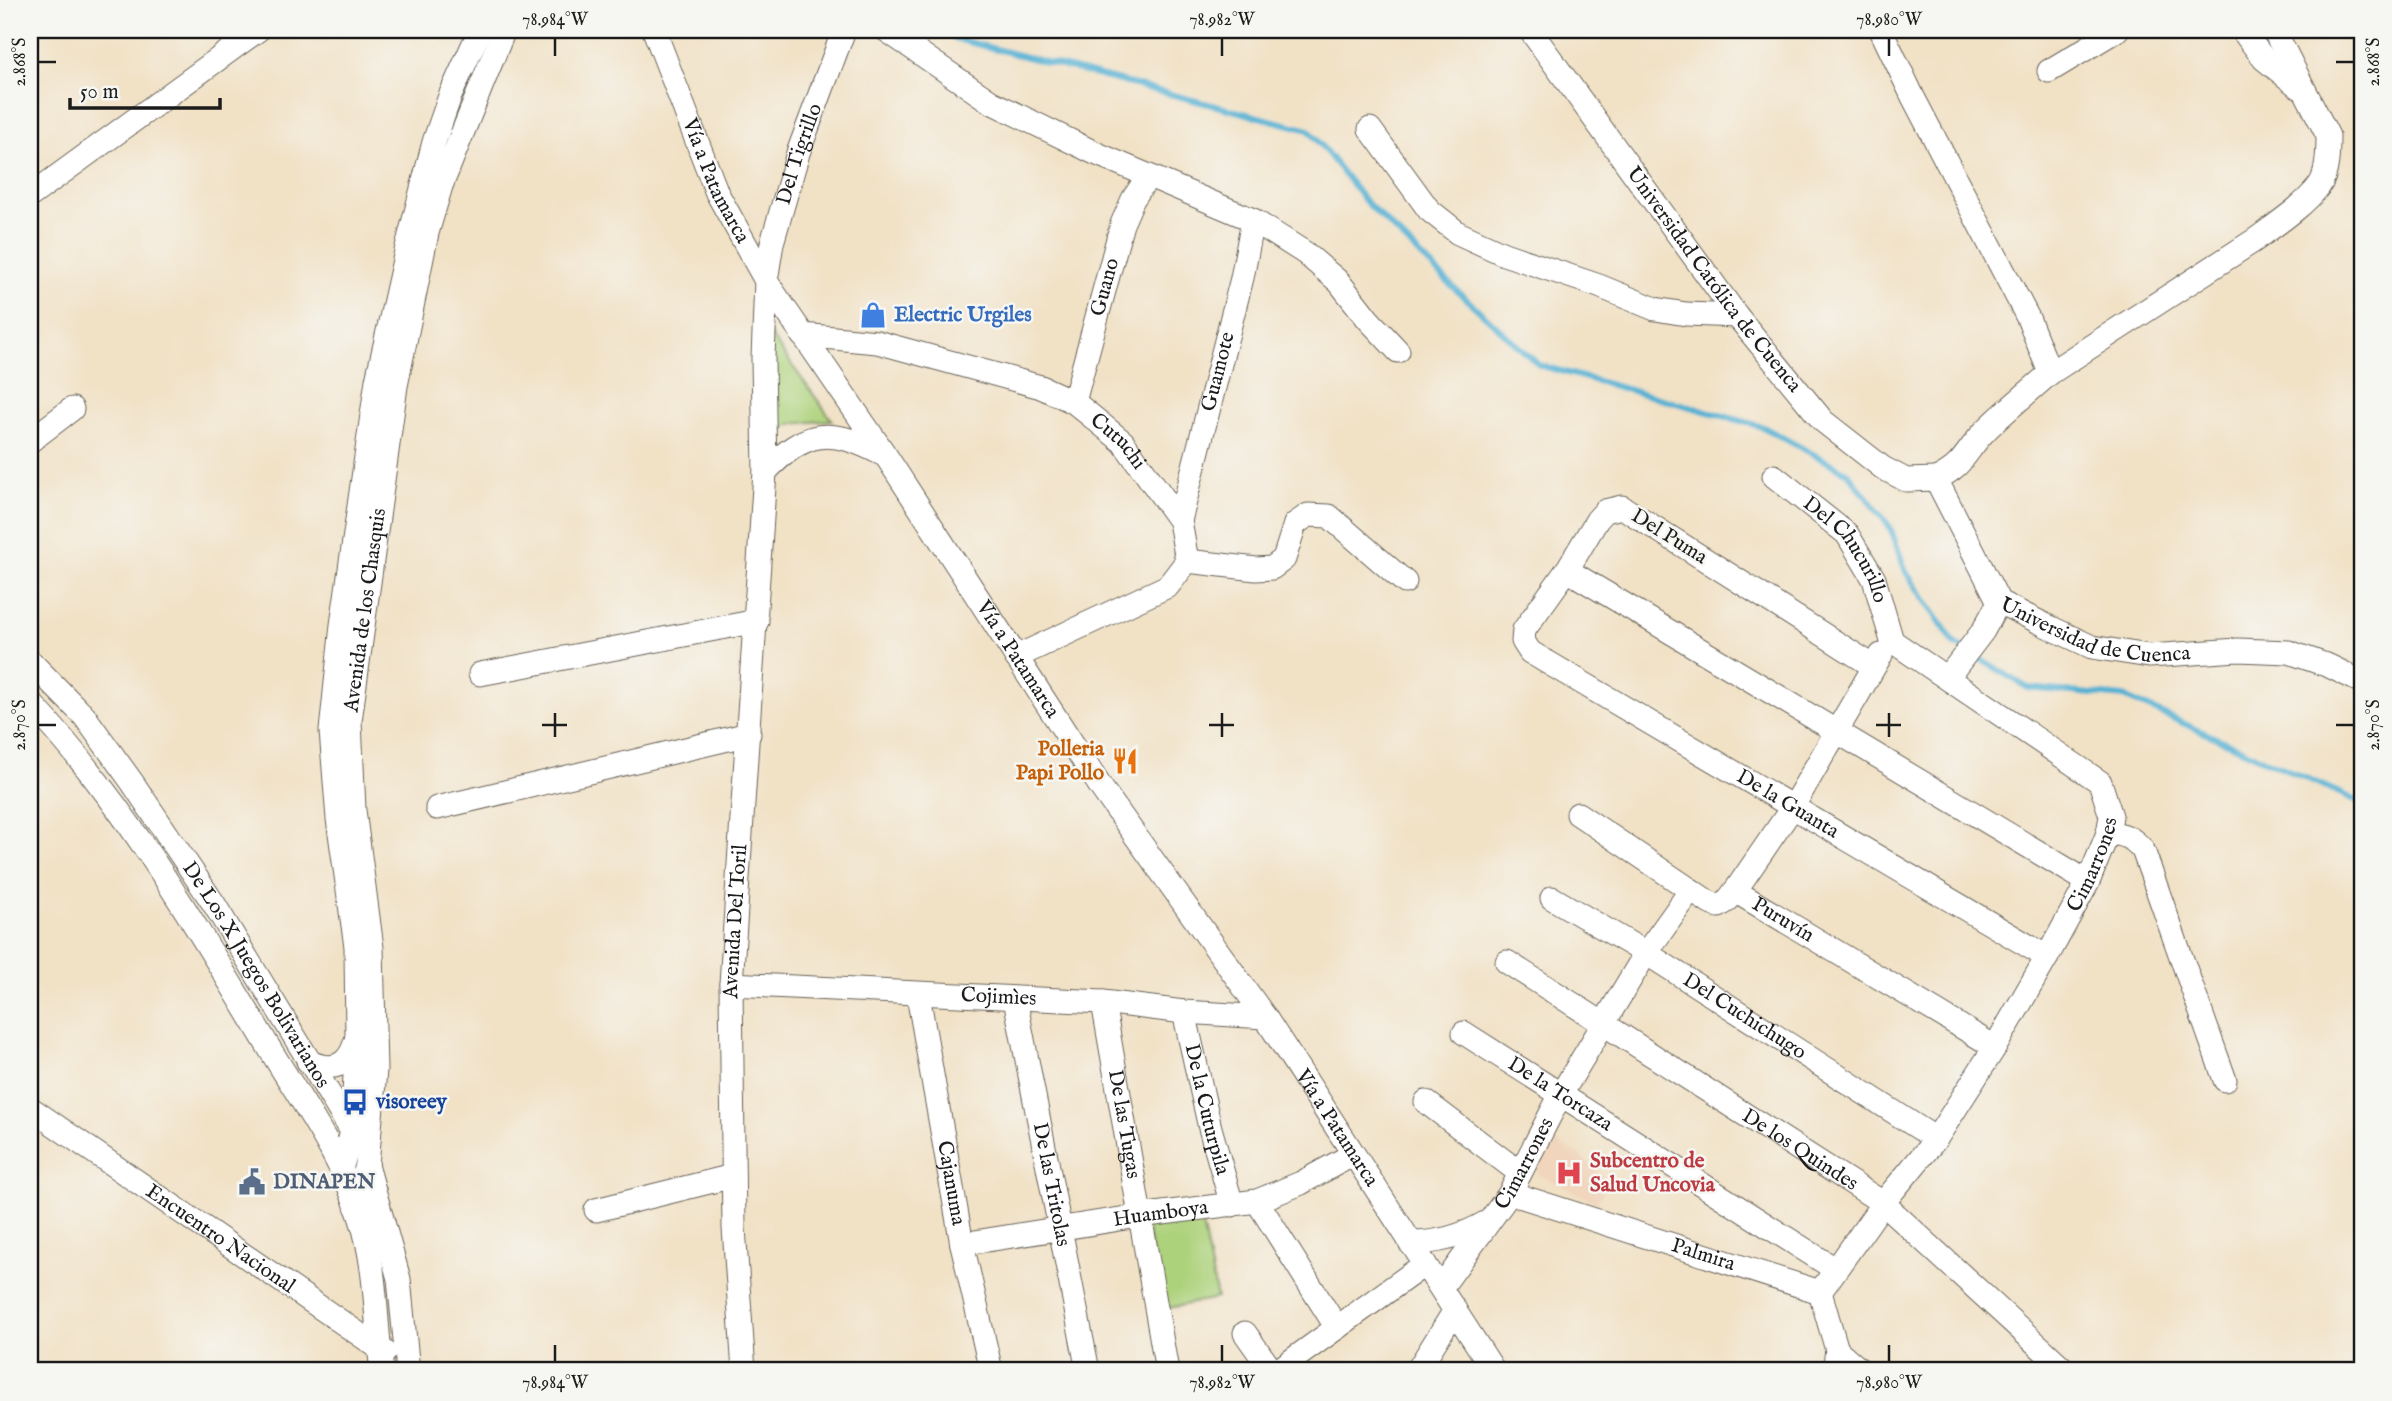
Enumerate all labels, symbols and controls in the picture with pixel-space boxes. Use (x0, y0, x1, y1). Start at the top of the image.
text: 78.984°W (522, 9, 589, 32)
text: 78.982°W (1189, 9, 1256, 32)
text: 78.980°W (1856, 9, 1923, 32)
text: 2.868°S (9, 38, 32, 86)
text: 2.868°S (2363, 38, 2386, 86)
scale bar (70, 66, 220, 110)
text: 50 m (80, 79, 119, 106)
street label: Del Tigrillo (770, 100, 829, 208)
street label: Vía a Patamarca (676, 113, 756, 249)
street label: Universidad Católica de Cuenca (1620, 161, 1808, 399)
street label: Guano (1084, 255, 1126, 319)
shop icon: Electric Urgiles (858, 300, 888, 330)
place label: Electric Urgiles (894, 302, 1032, 329)
street label: Guamote (1195, 329, 1241, 414)
street label: Cutuchi (1084, 407, 1152, 475)
street label: Del Chucurillo (1797, 490, 1894, 606)
street label: Del Puma (1626, 503, 1713, 571)
street label: Avenida de los Chasquis (338, 506, 393, 715)
street label: Universidad de Cuenca (1995, 591, 2192, 670)
street label: Vía a Patamarca (969, 595, 1066, 724)
text: 2.870°S (9, 699, 32, 751)
text: 2.870°S (2363, 699, 2386, 751)
place label: Polleria Papi Pollo (1016, 736, 1105, 787)
restaurant icon: Polleria Papi Pollo (1110, 746, 1140, 776)
street label: De la Guanta (1731, 763, 1845, 845)
street label: Cimarrones (2061, 815, 2124, 917)
street label: Avenida Del Toril (717, 843, 754, 1000)
street label: De Los X Juegos Bolivarianos (176, 856, 336, 1093)
street label: Puruvín (1747, 891, 1819, 949)
street label: Del Cuchichugo (1677, 966, 1812, 1066)
street label: Cojimìes (960, 982, 1037, 1012)
street label: De la Cuturpila (1178, 1041, 1236, 1179)
street label: De la Torcaza (1502, 1051, 1619, 1138)
street label: Vía a Patamarca (1288, 1063, 1385, 1193)
street label: De las Tugas (1101, 1068, 1147, 1181)
bus stop icon: visoreey (340, 1087, 370, 1117)
place label: visoreey (375, 1089, 448, 1116)
street label: De los Quindes (1737, 1102, 1863, 1197)
street label: Cimarrones (1489, 1113, 1560, 1215)
street label: De las Tritolas (1026, 1120, 1077, 1249)
street label: Cajanuma (931, 1139, 972, 1228)
place label: Subcentro de Salud Uncovia (1590, 1148, 1716, 1199)
hospital icon: Subcentro de Salud Uncovia (1554, 1158, 1584, 1188)
public building icon: DINAPEN (237, 1167, 267, 1197)
place label: DINAPEN (273, 1169, 375, 1196)
street label: Encuentro Nacional (140, 1178, 301, 1300)
street label: Huamboya (1111, 1194, 1211, 1233)
street label: Palmira (1668, 1232, 1740, 1278)
text: 78.984°W (522, 1372, 589, 1395)
text: 78.982°W (1189, 1372, 1256, 1395)
text: 78.980°W (1856, 1372, 1923, 1395)

